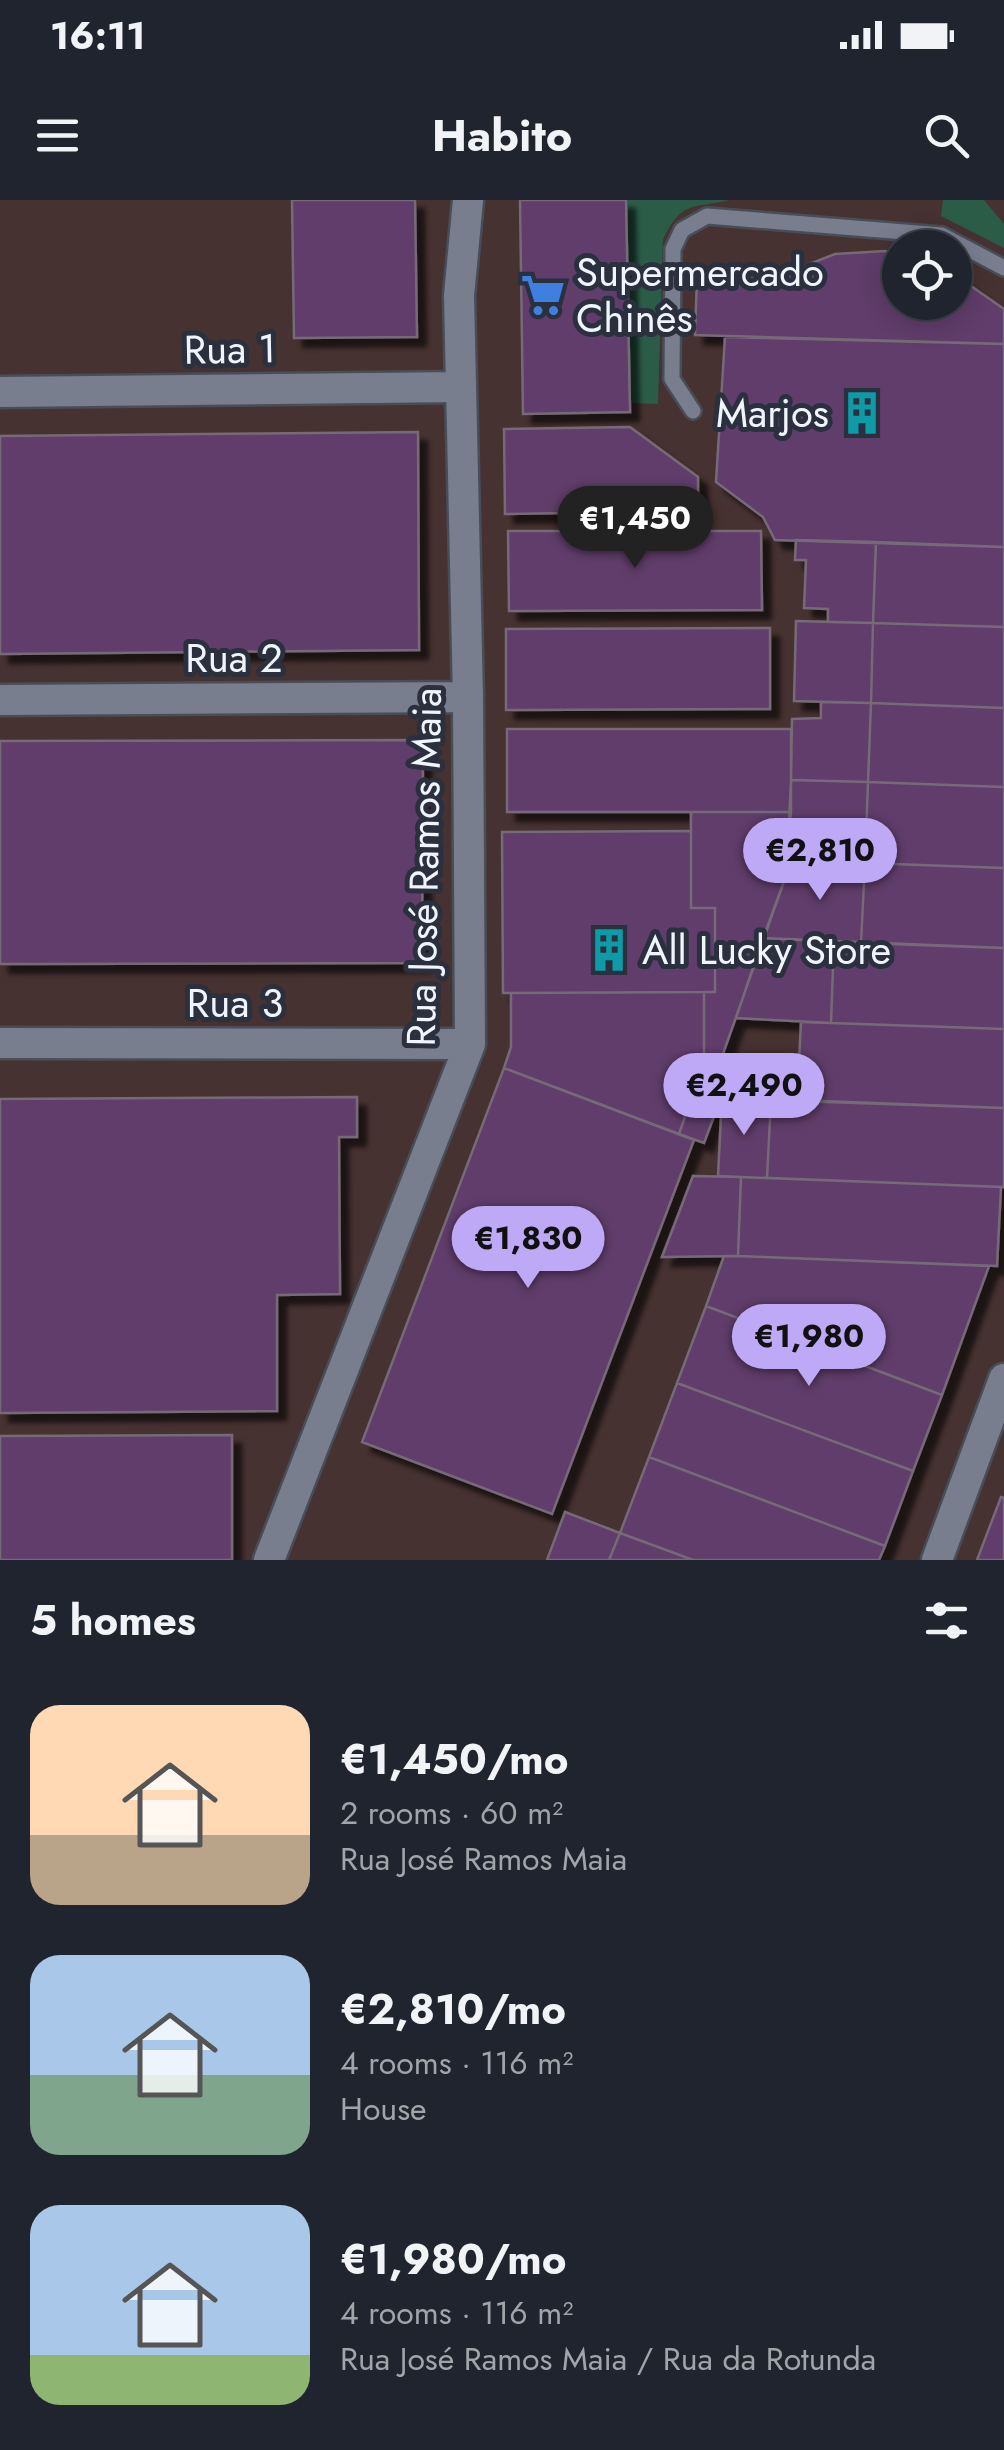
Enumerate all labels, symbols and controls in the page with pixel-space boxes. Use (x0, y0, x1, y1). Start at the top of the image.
text: 16:11 (50, 8, 146, 63)
text: Habito (432, 103, 572, 168)
icon: menu (30, 108, 85, 163)
icon: search (919, 108, 974, 163)
map controls (882, 230, 972, 320)
button: locate (882, 230, 972, 320)
place label: Supermercado Chinês (576, 243, 824, 347)
supermarket icon: Supermercado Chinês (519, 271, 567, 319)
street label: Rua 1 (183, 319, 277, 379)
place label: Marjos (716, 384, 829, 442)
building icon: Marjos (838, 389, 886, 437)
pin: €1,450 (554, 486, 716, 571)
text: €1,450 (579, 495, 691, 541)
street label: Rua 2 (185, 629, 283, 687)
street label: Rua José Ramos Maia (392, 687, 456, 1047)
pin: €2,810 (739, 818, 901, 903)
text: €2,810 (765, 827, 875, 873)
place label: All Lucky Store (642, 921, 891, 979)
building icon: All Lucky Store (585, 926, 633, 974)
street label: Rua 3 (187, 974, 283, 1032)
pin: €2,490 (663, 1053, 825, 1138)
text: €2,490 (685, 1062, 803, 1108)
pin: €1,830 (447, 1206, 609, 1291)
text: €1,830 (474, 1215, 582, 1261)
pin: €1,980 (728, 1304, 890, 1389)
text: €1,980 (754, 1313, 864, 1359)
text: 5 homes (30, 1590, 196, 1651)
icon: filters (919, 1593, 974, 1648)
text: €1,450/mo (340, 1729, 569, 1790)
icon: home (110, 1745, 230, 1865)
text: 2 rooms · 60 m² (340, 1790, 563, 1836)
text: Rua José Ramos Maia (340, 1836, 627, 1882)
text: €2,810/mo (340, 1979, 566, 2040)
icon: home (110, 1995, 230, 2115)
text: 4 rooms · 116 m² (340, 2040, 573, 2086)
text: House (340, 2086, 427, 2132)
text: €1,980/mo (340, 2229, 567, 2290)
icon: home (110, 2245, 230, 2365)
text: 4 rooms · 116 m² (340, 2290, 573, 2336)
text: Rua José Ramos Maia / Rua da Rotunda (340, 2336, 876, 2382)

